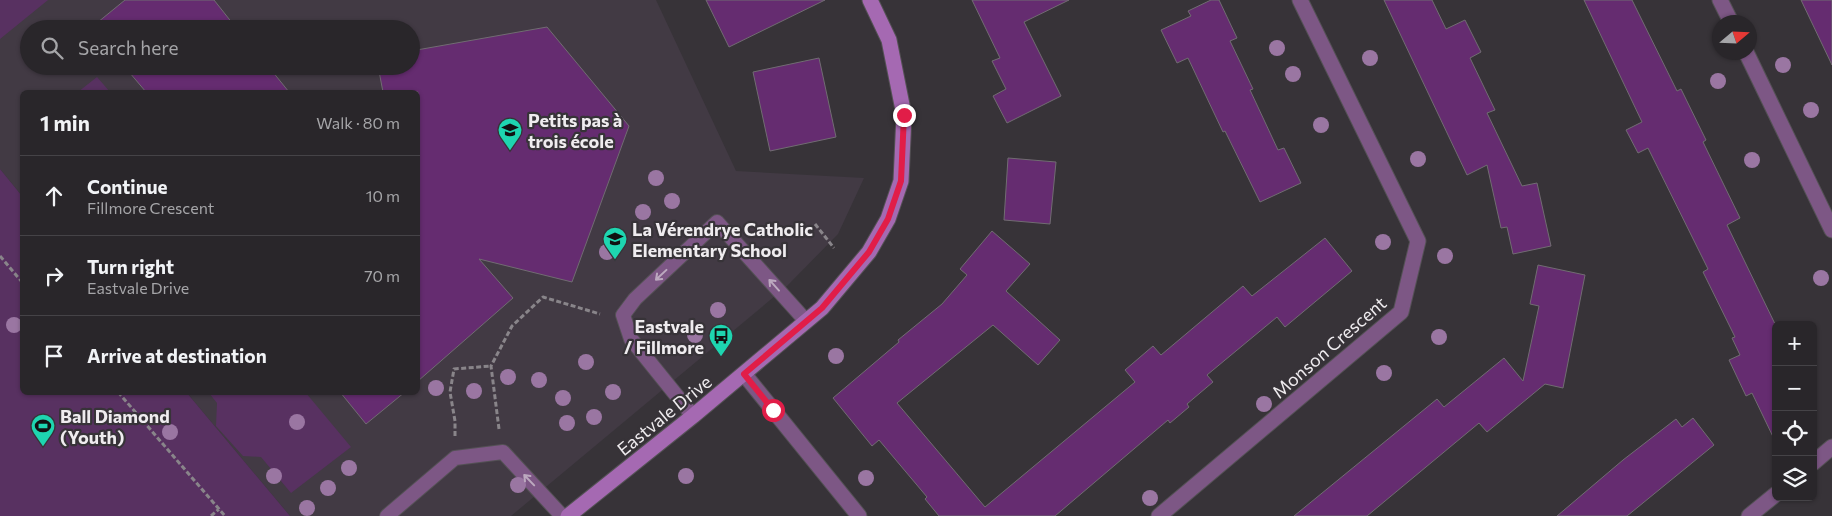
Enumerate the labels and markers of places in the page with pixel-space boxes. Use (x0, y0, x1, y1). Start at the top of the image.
place label: Petits pas à trois école (528, 109, 622, 152)
school or university icon: Petits pas à trois école (497, 117, 523, 151)
place label: La Vérendrye Catholic Elementary School (632, 218, 813, 261)
school or university icon: La Vérendrye Catholic Elementary School (602, 226, 628, 260)
place label: Eastvale / Fillmore (624, 315, 704, 358)
bus stop icon: Eastvale / Fillmore (708, 323, 734, 357)
place label: Ball Diamond (Youth) (60, 405, 170, 448)
sports icon: Ball Diamond (Youth) (30, 413, 56, 447)

